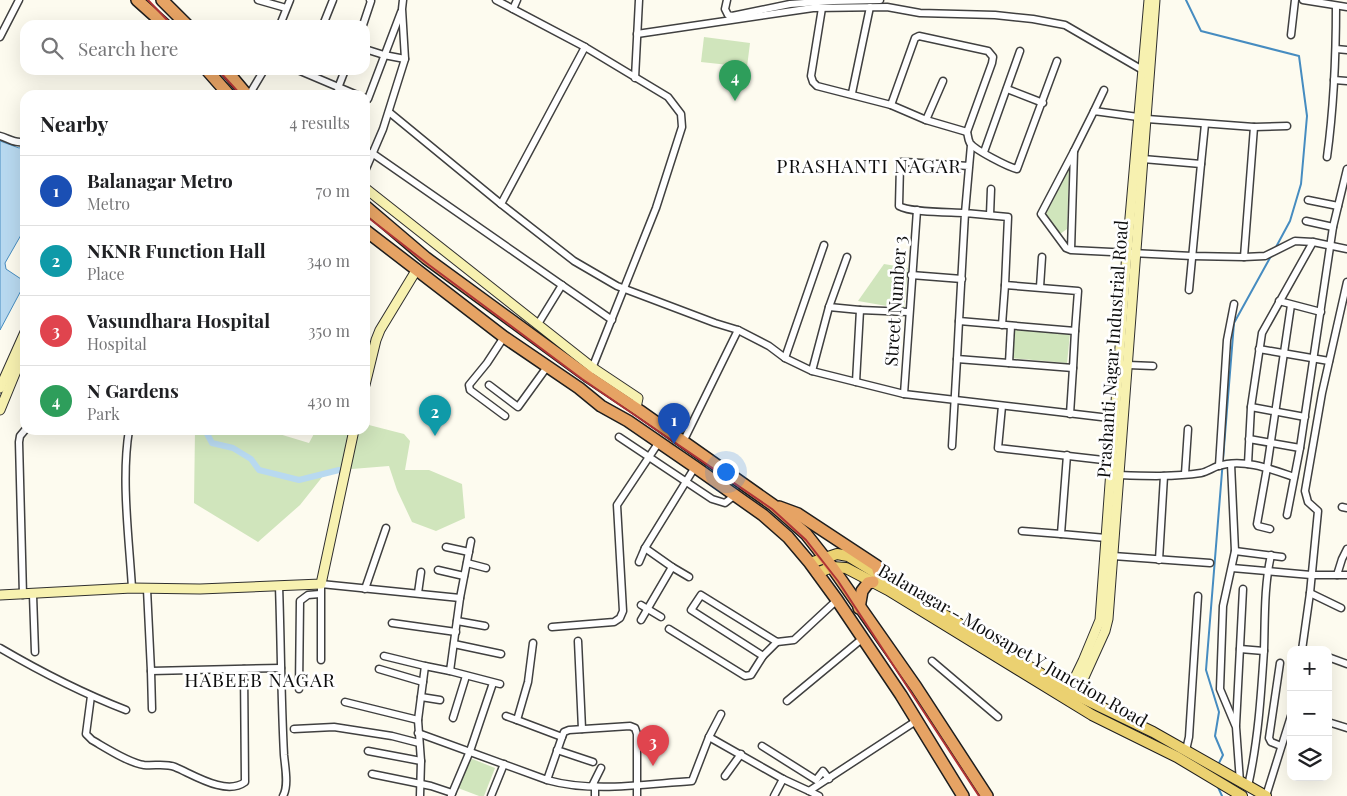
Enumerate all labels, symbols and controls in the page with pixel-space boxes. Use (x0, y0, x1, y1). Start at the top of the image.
search box (20, 20, 370, 75)
icon: search (38, 34, 66, 62)
text: Search here (78, 35, 178, 61)
pin: 4 (719, 60, 751, 101)
text: Nearby (40, 109, 109, 137)
text: 4 results (289, 112, 350, 133)
district label: PRASHANTI NAGAR (776, 152, 962, 178)
text: Balanagar Metro (87, 167, 233, 193)
text: 1 (53, 180, 59, 201)
text: 70 m (316, 180, 350, 201)
text: Metro (87, 193, 130, 214)
street label: Prashanti Nagar Industrial Road (1091, 219, 1133, 479)
street label: Street Number 3 (878, 235, 912, 367)
text: NKNR Function Hall (87, 237, 266, 263)
text: 2 (52, 250, 60, 271)
text: 340 m (307, 250, 350, 271)
text: Place (87, 263, 125, 284)
text: Vasundhara Hospital (87, 307, 270, 333)
text: 3 (52, 320, 60, 341)
text: 350 m (308, 320, 350, 341)
text: Hospital (87, 333, 147, 354)
text: N Gardens (87, 377, 179, 403)
text: 4 (52, 390, 60, 411)
text: 430 m (307, 390, 350, 411)
pin: 2 (419, 395, 451, 436)
text: Park (87, 403, 120, 424)
pin: 1 (658, 403, 690, 444)
your location (713, 459, 739, 485)
street label: Balanagar - Moosapet Y Junction Road (874, 558, 1153, 732)
map controls (1287, 646, 1332, 781)
button: + (1287, 646, 1332, 691)
district label: HABEEB NAGAR (184, 666, 336, 692)
button: − (1287, 691, 1332, 736)
pin: 3 (637, 725, 669, 766)
button: layers (1287, 736, 1332, 781)

